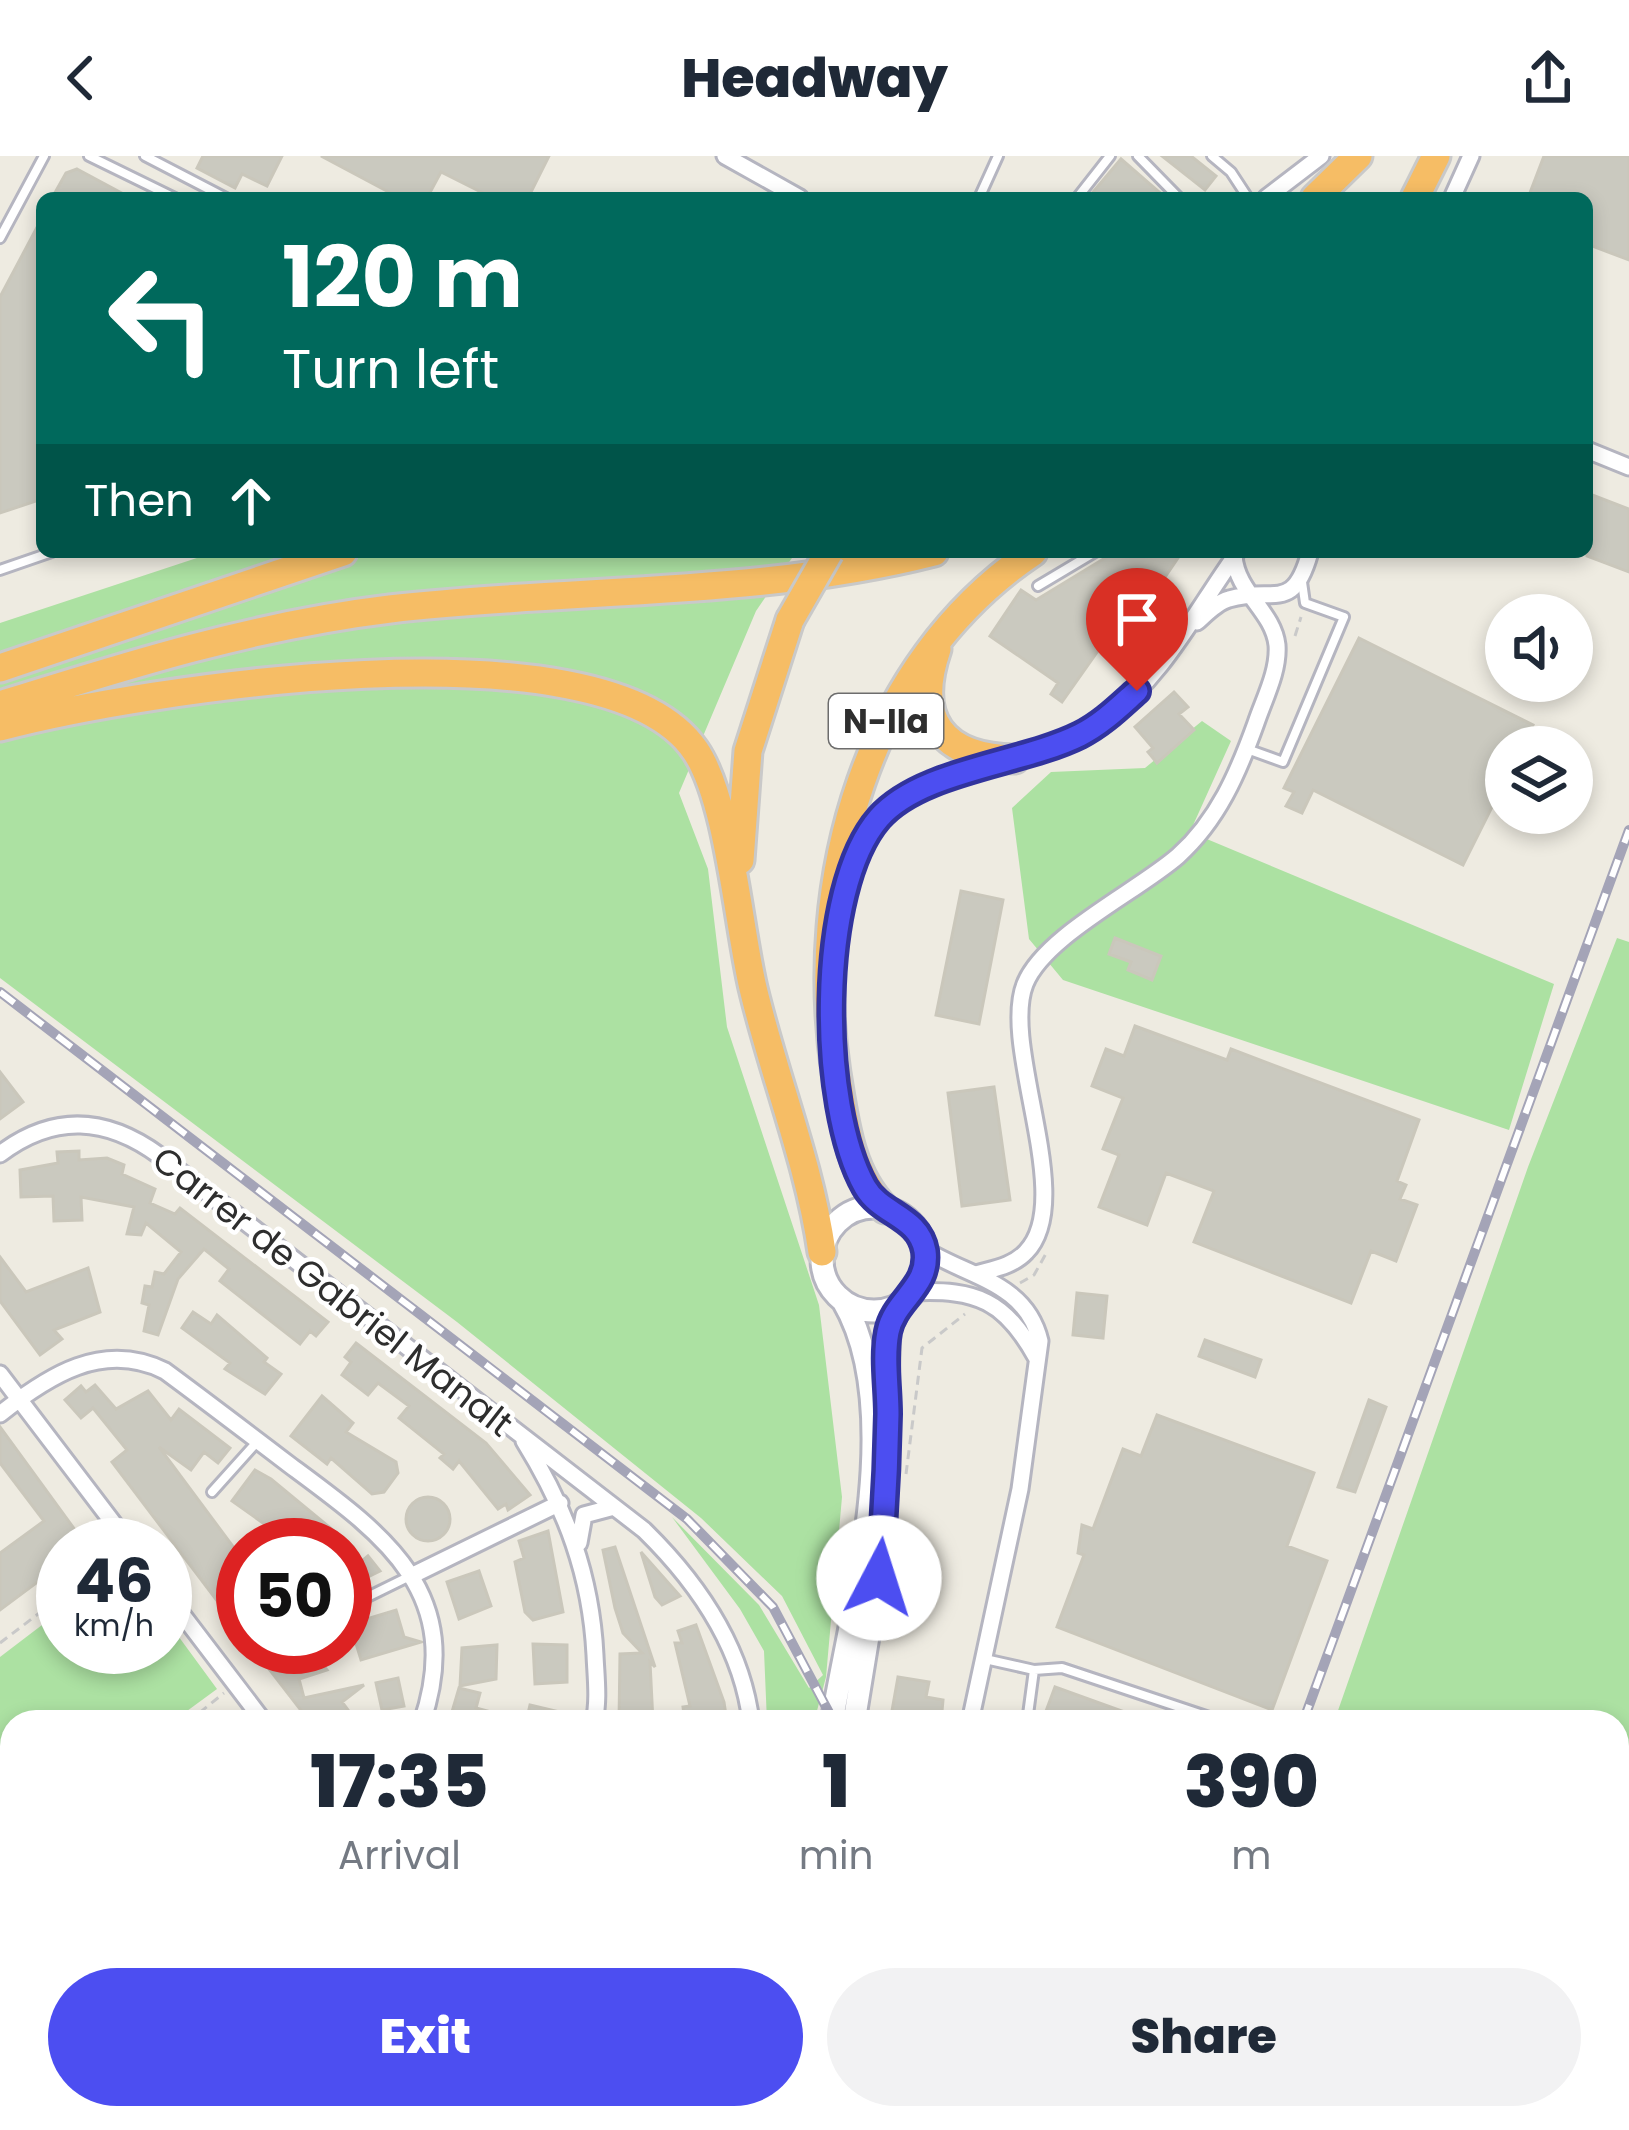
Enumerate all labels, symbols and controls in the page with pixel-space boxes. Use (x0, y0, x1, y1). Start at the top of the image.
text: Headway (681, 40, 948, 116)
icon: back (48, 45, 114, 111)
icon: share (1515, 45, 1581, 111)
text: 120 m (282, 219, 523, 336)
icon: left (84, 240, 240, 396)
text: Turn left (282, 331, 499, 407)
icon: ahead (218, 468, 284, 534)
text: Then (84, 469, 194, 532)
pin (1086, 568, 1188, 691)
icon: arrive (1104, 586, 1170, 652)
map controls (1485, 594, 1593, 834)
button: sound (1485, 594, 1593, 702)
road number: N-IIa (829, 694, 943, 748)
button: layers (1485, 726, 1593, 834)
street label: Carrer de Gabriel Manalt (142, 1134, 524, 1448)
position arrow (816, 1515, 942, 1641)
speed limit sign: 50 (216, 1518, 372, 1674)
text: 46 (75, 1539, 153, 1623)
text: km/h (74, 1604, 154, 1647)
text: 17:35 (310, 1731, 489, 1832)
text: 1 (822, 1731, 850, 1832)
text: 390 (1184, 1731, 1319, 1832)
text: Arrival (338, 1828, 461, 1883)
text: min (799, 1828, 874, 1883)
text: m (1231, 1828, 1271, 1883)
button: Exit (48, 1968, 803, 2106)
button: Share (827, 1968, 1581, 2106)

